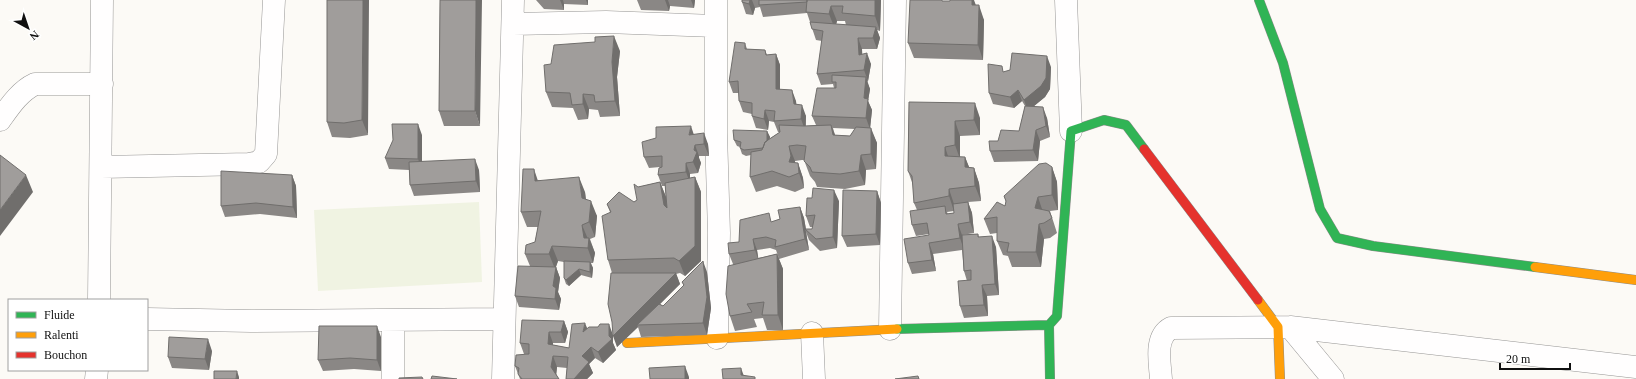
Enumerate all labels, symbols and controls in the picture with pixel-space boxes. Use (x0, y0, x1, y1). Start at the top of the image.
north arrow (8, 8, 48, 48)
text: N (27, 29, 41, 43)
legend (8, 299, 148, 371)
text: Fluide (44, 308, 75, 322)
text: Ralenti (44, 328, 79, 342)
scale bar (1500, 345, 1570, 371)
text: Bouchon (44, 348, 87, 362)
text: 20 m (1506, 352, 1531, 366)

